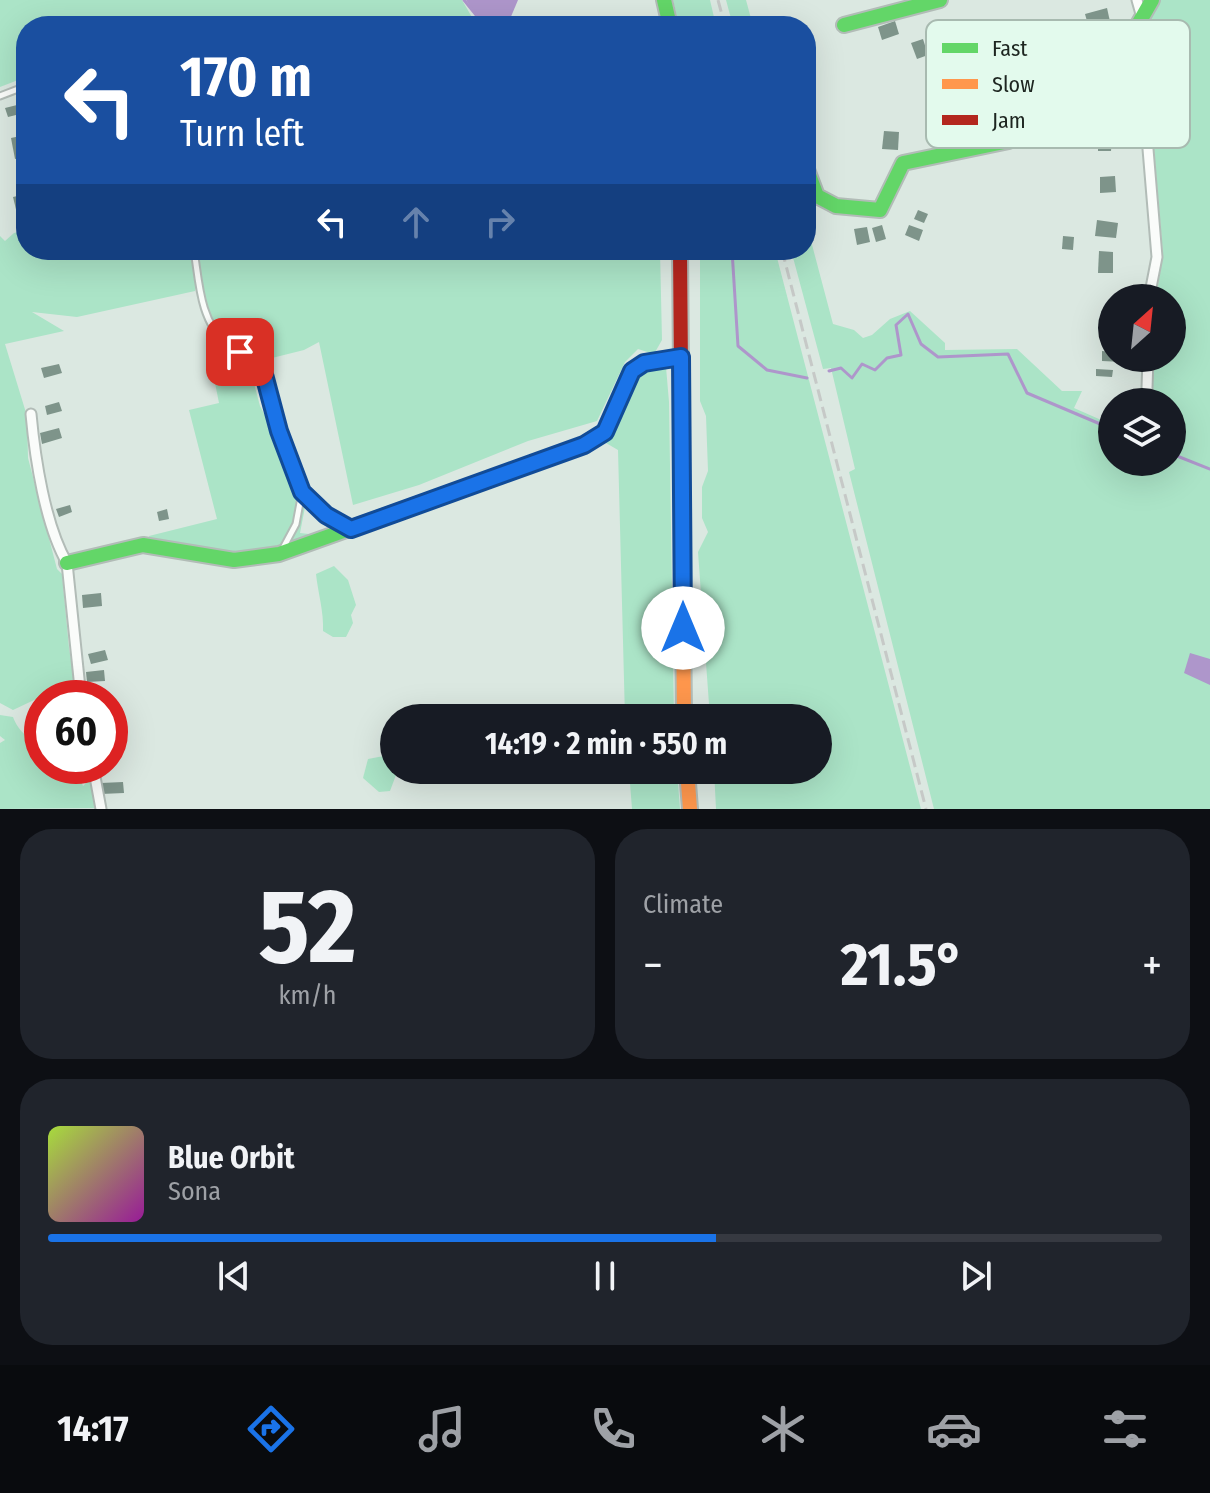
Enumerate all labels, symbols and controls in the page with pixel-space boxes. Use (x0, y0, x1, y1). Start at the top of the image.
legend (926, 20, 1190, 148)
text: Fast (992, 35, 1028, 62)
text: 170 m (180, 44, 312, 111)
icon: left (48, 48, 152, 152)
text: Slow (992, 71, 1035, 98)
text: Jam (992, 107, 1026, 134)
text: Turn left (180, 112, 304, 156)
icon: left (310, 200, 354, 244)
icon: ahead (394, 200, 438, 244)
icon: right (478, 200, 522, 244)
north arrow (1098, 284, 1186, 372)
map controls (1098, 284, 1186, 476)
pin (206, 318, 274, 386)
icon: arrive (218, 330, 262, 374)
button: layers (1098, 388, 1186, 476)
position arrow (641, 586, 725, 670)
speed limit sign: 60 (24, 680, 128, 784)
text: 14:19 · 2 min · 550 m (485, 726, 727, 762)
text: 52 (259, 865, 356, 990)
text: Climate (643, 889, 723, 920)
text: 21.5° (841, 929, 964, 1001)
text: − (643, 939, 663, 992)
text: + (1142, 939, 1162, 992)
text: km/h (279, 980, 336, 1011)
text: Blue Orbit (168, 1140, 294, 1176)
text: Sona (168, 1176, 221, 1207)
icon: previous (212, 1254, 256, 1298)
icon: pause (583, 1254, 627, 1298)
icon: next (954, 1254, 998, 1298)
icon: directions (243, 1401, 299, 1457)
icon: music (414, 1401, 470, 1457)
icon: phone (585, 1401, 641, 1457)
icon: climate (755, 1401, 811, 1457)
icon: car (926, 1401, 982, 1457)
icon: filters (1097, 1401, 1153, 1457)
text: 14:17 (57, 1407, 129, 1451)

